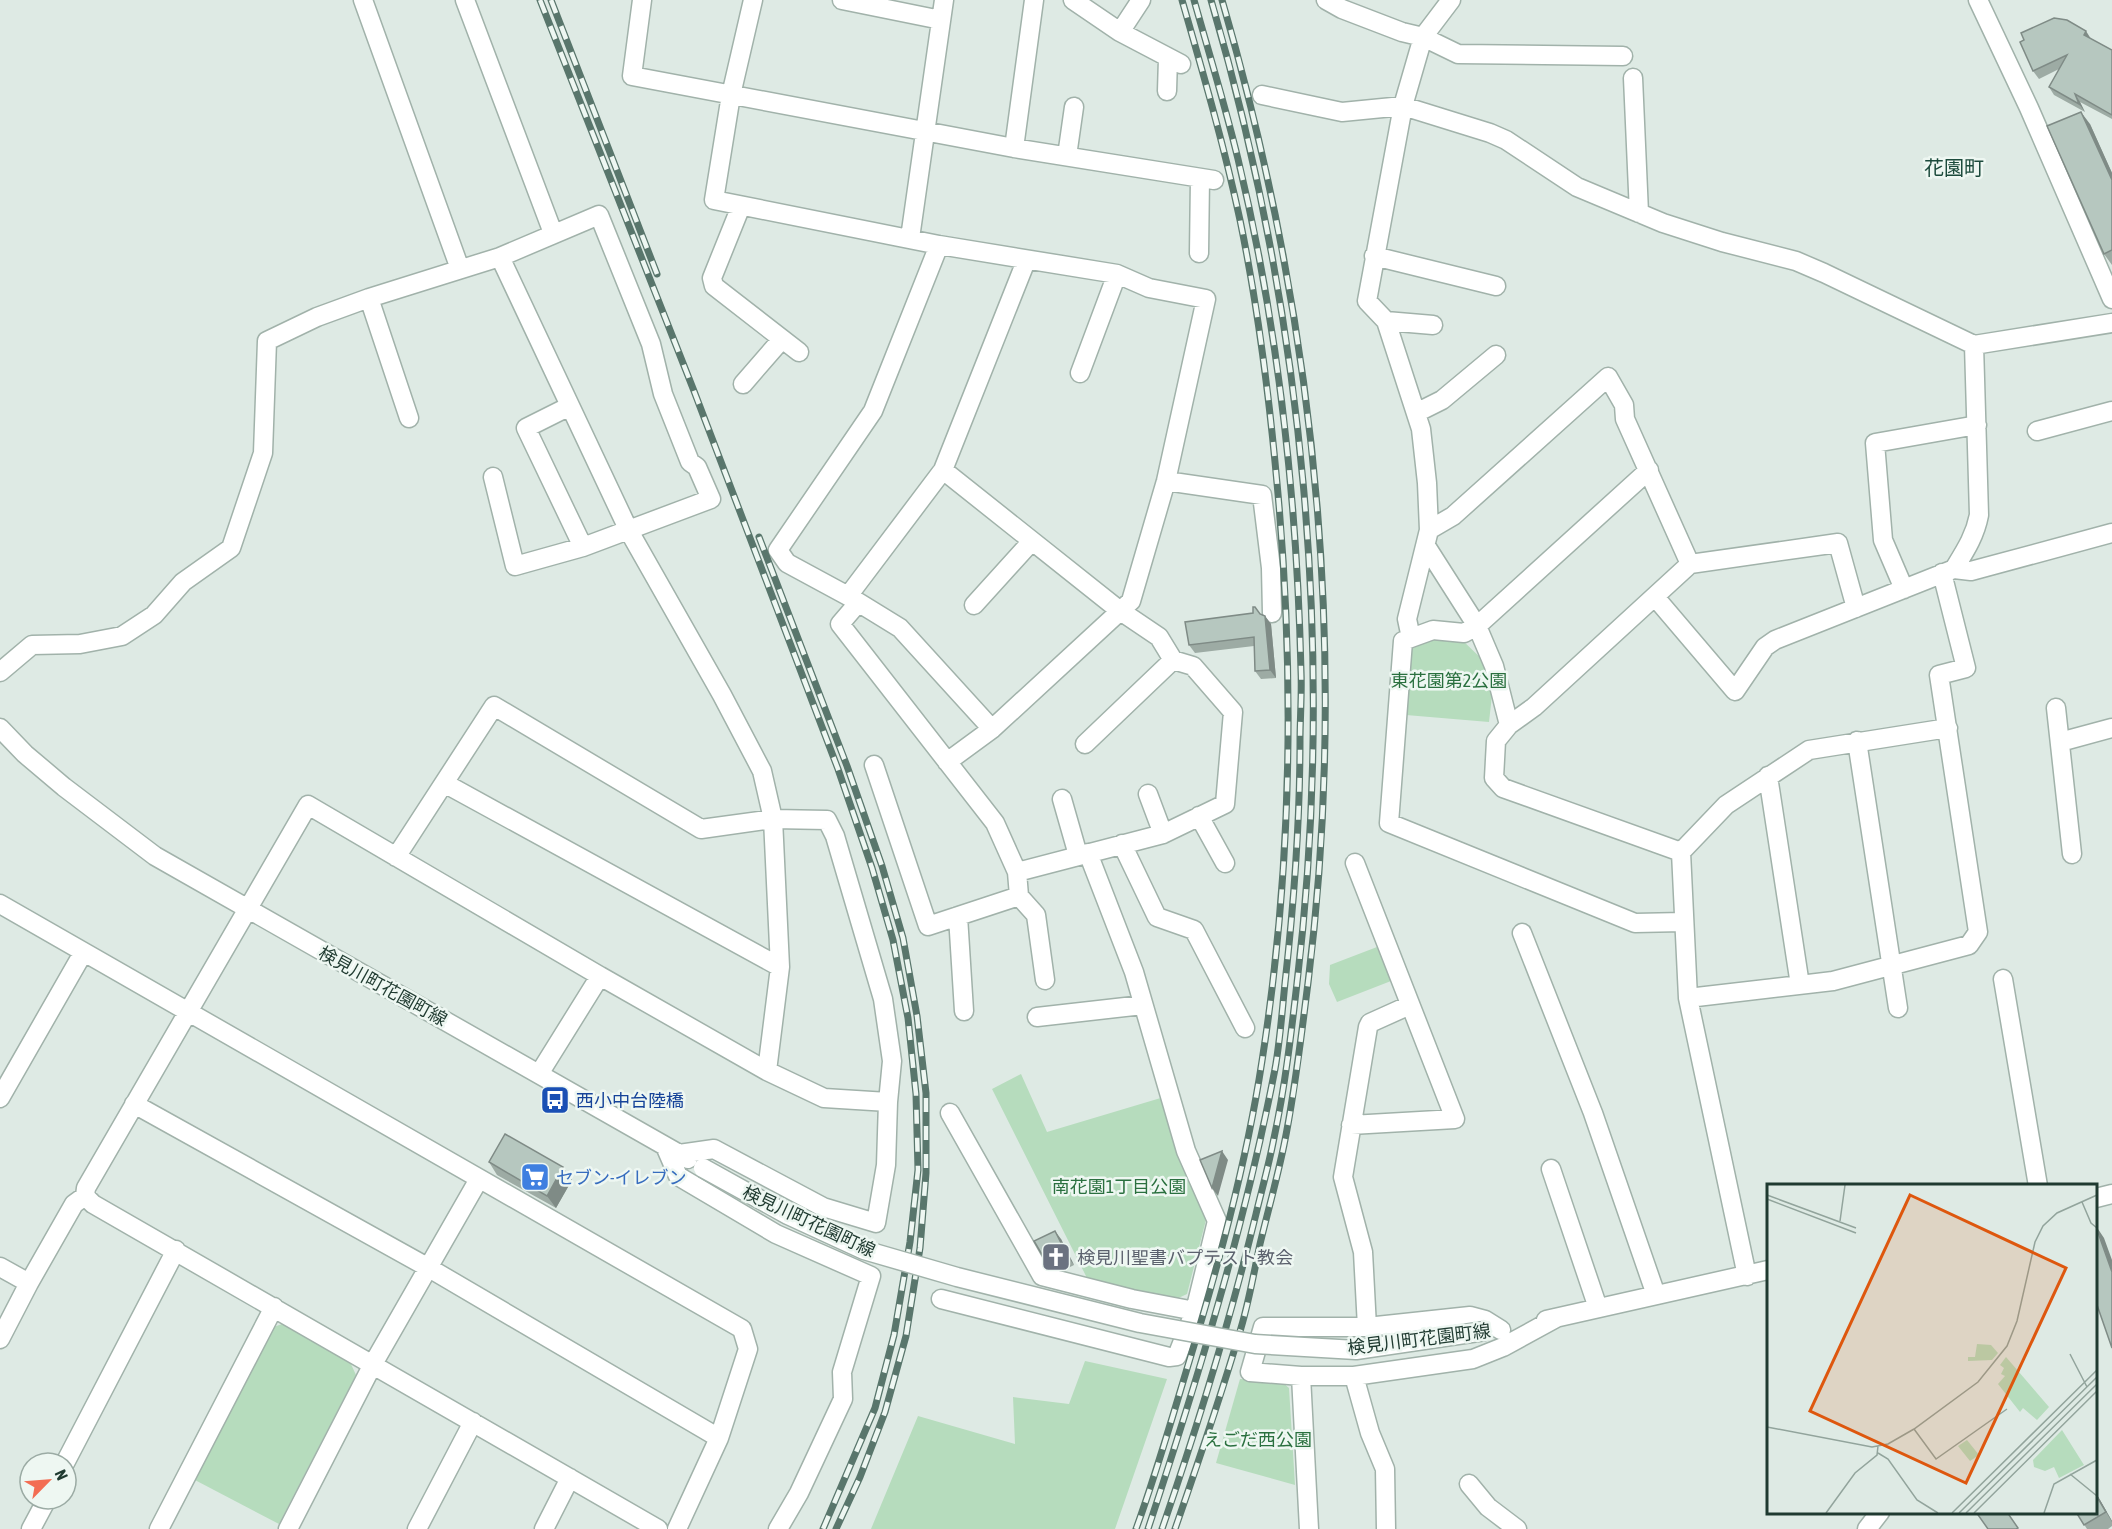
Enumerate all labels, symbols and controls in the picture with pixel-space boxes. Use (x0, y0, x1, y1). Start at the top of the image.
district label: 花園町 (1924, 156, 1984, 179)
park label: 東花園第2公園 (1391, 670, 1507, 691)
street label: 検見川町花園町線 (315, 942, 451, 1030)
bus stop icon: 西小中台陸橋 (539, 1084, 571, 1116)
place label: 西小中台陸橋 (576, 1090, 684, 1111)
supermarket icon: セブン-イレブン (519, 1161, 551, 1193)
place label: セブン-イレブン (556, 1167, 687, 1188)
park label: 南花園1丁目公園 (1052, 1176, 1186, 1197)
street label: 検見川町花園町線 (739, 1181, 879, 1261)
inset map (1767, 1184, 2097, 1514)
church icon: 検見川聖書バプテスト教会 (1040, 1241, 1072, 1273)
place label: 検見川聖書バプテスト教会 (1077, 1247, 1293, 1268)
street label: 検見川町花園町線 (1346, 1320, 1492, 1358)
park label: えごだ西公園 (1204, 1429, 1312, 1450)
north arrow (18, 1451, 78, 1511)
text: N (51, 1467, 72, 1483)

